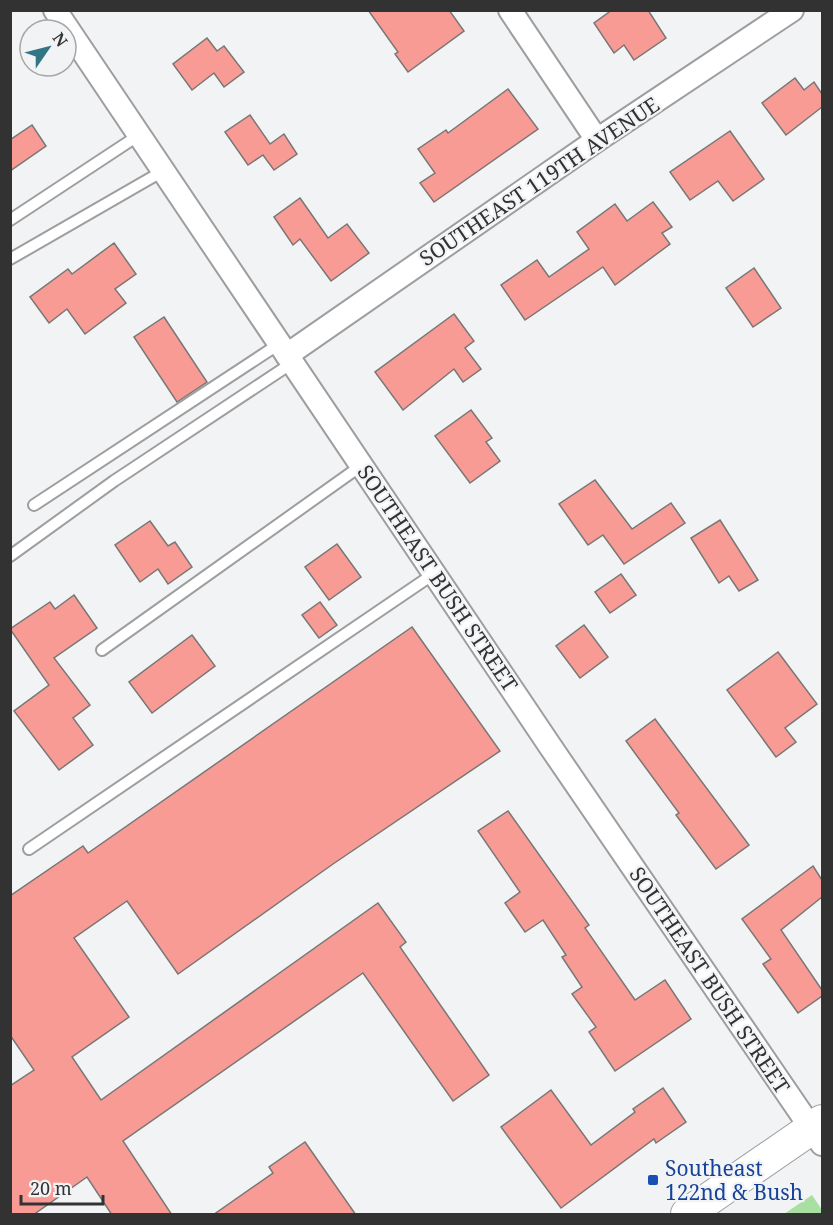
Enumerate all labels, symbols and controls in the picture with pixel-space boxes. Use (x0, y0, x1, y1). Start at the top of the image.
north arrow (18, 18, 78, 78)
text: N (48, 28, 73, 51)
street label: SOUTHEAST 119TH AVENUE (414, 90, 664, 272)
street label: SOUTHEAST BUSH STREET (352, 459, 525, 697)
street label: SOUTHEAST BUSH STREET (624, 861, 797, 1099)
place label: Southeast 122nd & Bush (665, 1154, 803, 1206)
scale bar (21, 1168, 104, 1206)
marker: Southeast 122nd & Bush (646, 1173, 660, 1187)
text: 20 m (30, 1176, 72, 1200)

